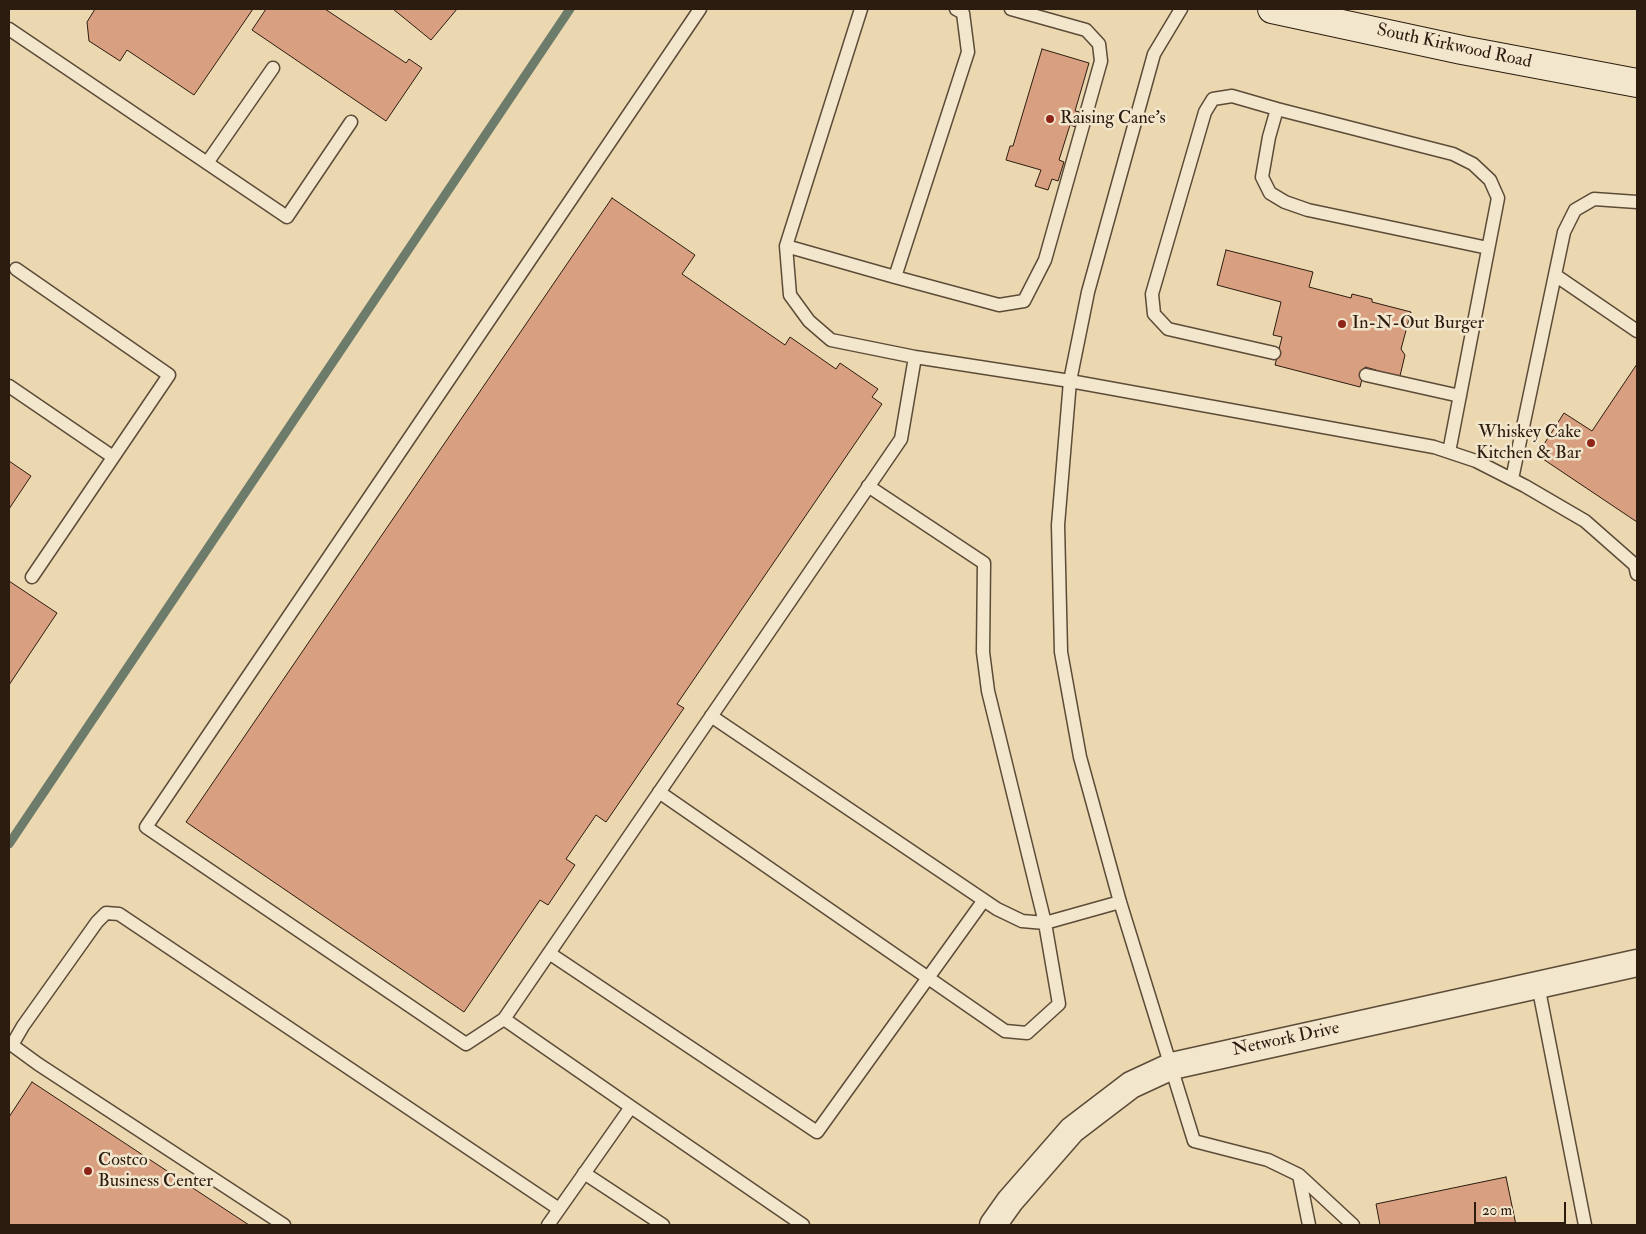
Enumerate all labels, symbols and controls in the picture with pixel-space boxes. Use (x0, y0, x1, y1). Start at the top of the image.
street label: South Kirkwood Road (1374, 20, 1534, 74)
place label: Raising Cane's (1060, 108, 1166, 130)
marker: Raising Cane's (1044, 113, 1056, 125)
place label: In-N-Out Burger (1352, 313, 1484, 335)
marker: In-N-Out Burger (1336, 318, 1348, 330)
place label: Whiskey Cake Kitchen & Bar (1476, 422, 1581, 464)
marker: Whiskey Cake Kitchen & Bar (1585, 437, 1597, 449)
street label: Network Drive (1230, 1018, 1342, 1062)
place label: Costco Business Center (98, 1150, 213, 1192)
marker: Costco Business Center (82, 1165, 94, 1177)
scale bar (1476, 1192, 1568, 1224)
text: 20 m (1482, 1201, 1512, 1220)

